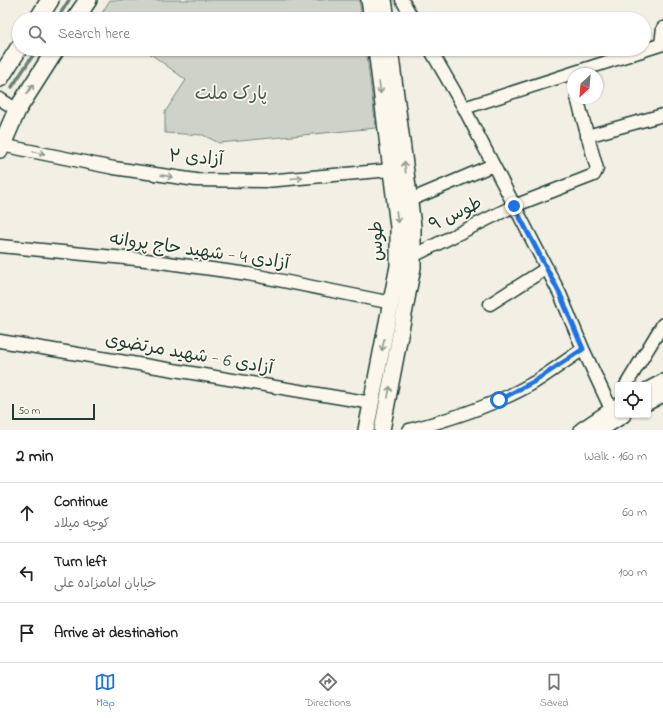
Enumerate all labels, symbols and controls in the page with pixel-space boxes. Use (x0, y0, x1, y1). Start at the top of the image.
search box (12, 12, 651, 56)
icon: search (26, 23, 48, 45)
text: Search here (58, 23, 130, 45)
north arrow (567, 68, 603, 104)
one-way arrow (377, 81, 384, 94)
park label: پارک ملت (195, 82, 267, 108)
one-way arrow (26, 84, 34, 95)
street label: آزادی ۲ (168, 144, 226, 174)
one-way arrow (32, 150, 45, 158)
one-way arrow (402, 160, 409, 173)
one-way arrow (160, 172, 173, 180)
one-way arrow (290, 174, 303, 182)
street label: طوس ۹ (425, 191, 487, 239)
route end (505, 197, 523, 215)
one-way arrow (393, 210, 401, 223)
street label: طوس (365, 221, 391, 261)
street label: آزادی 4 - شهید حاج پروانه (107, 226, 292, 278)
street label: آزادی 6 - شهید مرتضوی (103, 327, 277, 383)
one-way arrow (379, 338, 387, 351)
map controls (615, 382, 651, 418)
button: locate (615, 382, 651, 418)
one-way arrow (386, 386, 394, 399)
route start (490, 391, 508, 409)
scale bar (12, 402, 95, 421)
text: 50 m (18, 403, 40, 419)
text: 2 min (16, 444, 53, 469)
text: Walk · 160 m (584, 447, 647, 466)
text: Continue (54, 491, 108, 513)
icon: ahead (16, 502, 38, 524)
text: 60 m (622, 503, 647, 522)
text: کوچه میلاد (54, 514, 110, 533)
text: Turn left (54, 551, 107, 573)
icon: left (16, 562, 38, 584)
text: 100 m (618, 563, 647, 582)
text: خیابان امامزاده علی (54, 574, 156, 593)
icon: arrive (16, 622, 38, 644)
text: Arrive at destination (54, 622, 178, 644)
tab: Map (94, 671, 116, 711)
tab: Directions (305, 671, 351, 711)
tab: Saved (540, 671, 569, 711)

